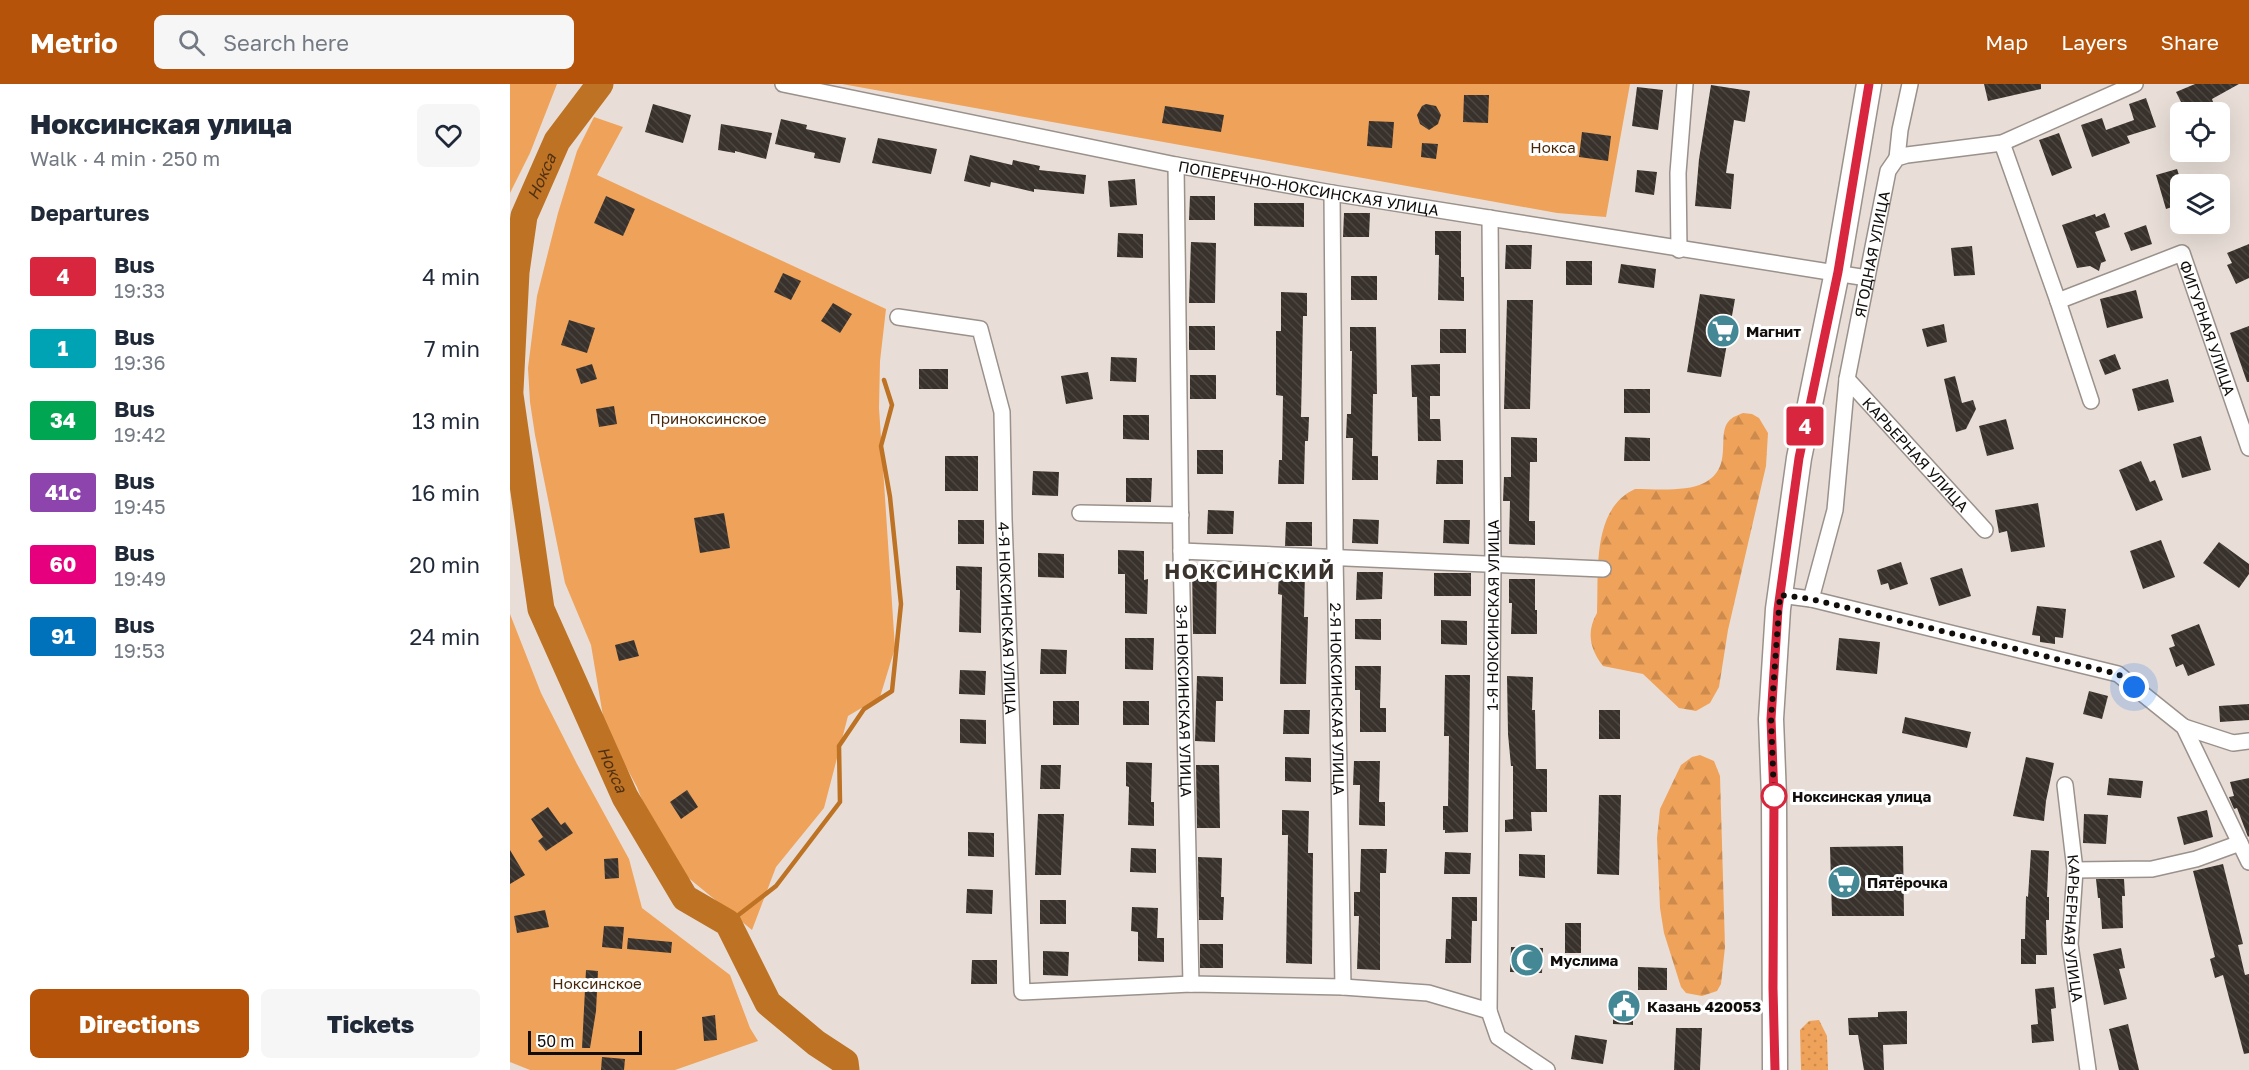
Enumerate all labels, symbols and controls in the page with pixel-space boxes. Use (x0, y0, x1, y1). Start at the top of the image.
search box (154, 15, 574, 69)
text: Metrio (30, 26, 118, 59)
icon: search (175, 26, 208, 59)
text: Search here (223, 29, 349, 56)
text: Map (1985, 29, 2028, 55)
text: Layers (2061, 29, 2128, 55)
text: Share (2161, 29, 2219, 55)
map controls (2170, 102, 2230, 234)
button: locate (2170, 102, 2230, 162)
button: heart (417, 104, 480, 167)
text: Ноксинская улица (30, 107, 292, 140)
park label: Нокса (1530, 138, 1576, 156)
text: Walk · 4 min · 250 m (30, 146, 220, 170)
water label: Нокса (523, 149, 561, 203)
street label: ПОПЕРЕЧНО-НОКСИНСКАЯ УЛИЦА (1177, 157, 1440, 219)
button: layers (2170, 174, 2230, 234)
street label: ЯГОДНАЯ УЛИЦА (1850, 189, 1893, 319)
text: Departures (30, 199, 149, 226)
text: Bus (114, 251, 155, 278)
street label: ФИГУРНАЯ УЛИЦА (2176, 258, 2239, 398)
text: 4 (56, 263, 70, 289)
text: 4 min (422, 263, 480, 290)
text: 19:33 (114, 278, 165, 302)
supermarket icon: Магнит (1705, 313, 1741, 349)
place label: Магнит (1746, 322, 1801, 340)
text: Bus (114, 323, 155, 350)
text: 1 (58, 335, 68, 361)
text: 7 min (424, 335, 480, 362)
text: 19:36 (114, 350, 166, 374)
street label: КАРЬЕРНАЯ УЛИЦА (1859, 393, 1972, 515)
text: Bus (114, 395, 155, 422)
line badge: 4 (1786, 406, 1824, 446)
text: 34 (50, 407, 76, 433)
text: 13 min (412, 407, 480, 434)
park label: Приноксинское (650, 409, 767, 427)
text: 4 (1798, 413, 1812, 439)
text: 19:42 (114, 422, 166, 446)
text: Bus (114, 467, 155, 494)
text: 41с (45, 479, 81, 505)
text: 16 min (412, 479, 480, 506)
text: 19:45 (114, 494, 166, 518)
street label: 1-Я НОКСИНСКАЯ УЛИЦА (1483, 519, 1502, 711)
street label: 4-Я НОКСИНСКАЯ УЛИЦА (995, 521, 1020, 715)
text: Bus (114, 539, 155, 566)
text: 60 (50, 551, 77, 577)
text: 20 min (409, 551, 480, 578)
district label: НОКСИНСКИЙ (1164, 558, 1336, 584)
text: 19:49 (114, 566, 166, 590)
street label: 2-Я НОКСИНСКАЯ УЛИЦА (1327, 603, 1348, 795)
street label: 3-Я НОКСИНСКАЯ УЛИЦА (1173, 604, 1196, 797)
text: Bus (114, 611, 155, 638)
text: 91 (51, 623, 75, 649)
text: 24 min (409, 623, 480, 650)
text: 19:53 (114, 638, 165, 662)
your location (2119, 672, 2149, 702)
water label: Нокса (594, 743, 632, 797)
marker: Ноксинская улица (1761, 783, 1787, 809)
place label: Ноксинская улица (1792, 787, 1931, 805)
street label: КАРЬЕРНАЯ УЛИЦА (2061, 853, 2087, 1003)
supermarket icon: Пятёрочка (1826, 864, 1862, 900)
place label: Пятёрочка (1867, 873, 1948, 891)
mosque icon: Муслима (1509, 942, 1545, 978)
place label: Муслима (1550, 951, 1619, 969)
park label: Ноксинское (552, 974, 642, 992)
public building icon: Казань 420053 (1606, 988, 1642, 1024)
button: Directions (30, 989, 249, 1058)
button: Tickets (261, 989, 480, 1058)
place label: Казань 420053 (1647, 997, 1761, 1015)
scale bar (528, 1028, 642, 1056)
text: 50 m (537, 1031, 574, 1051)

